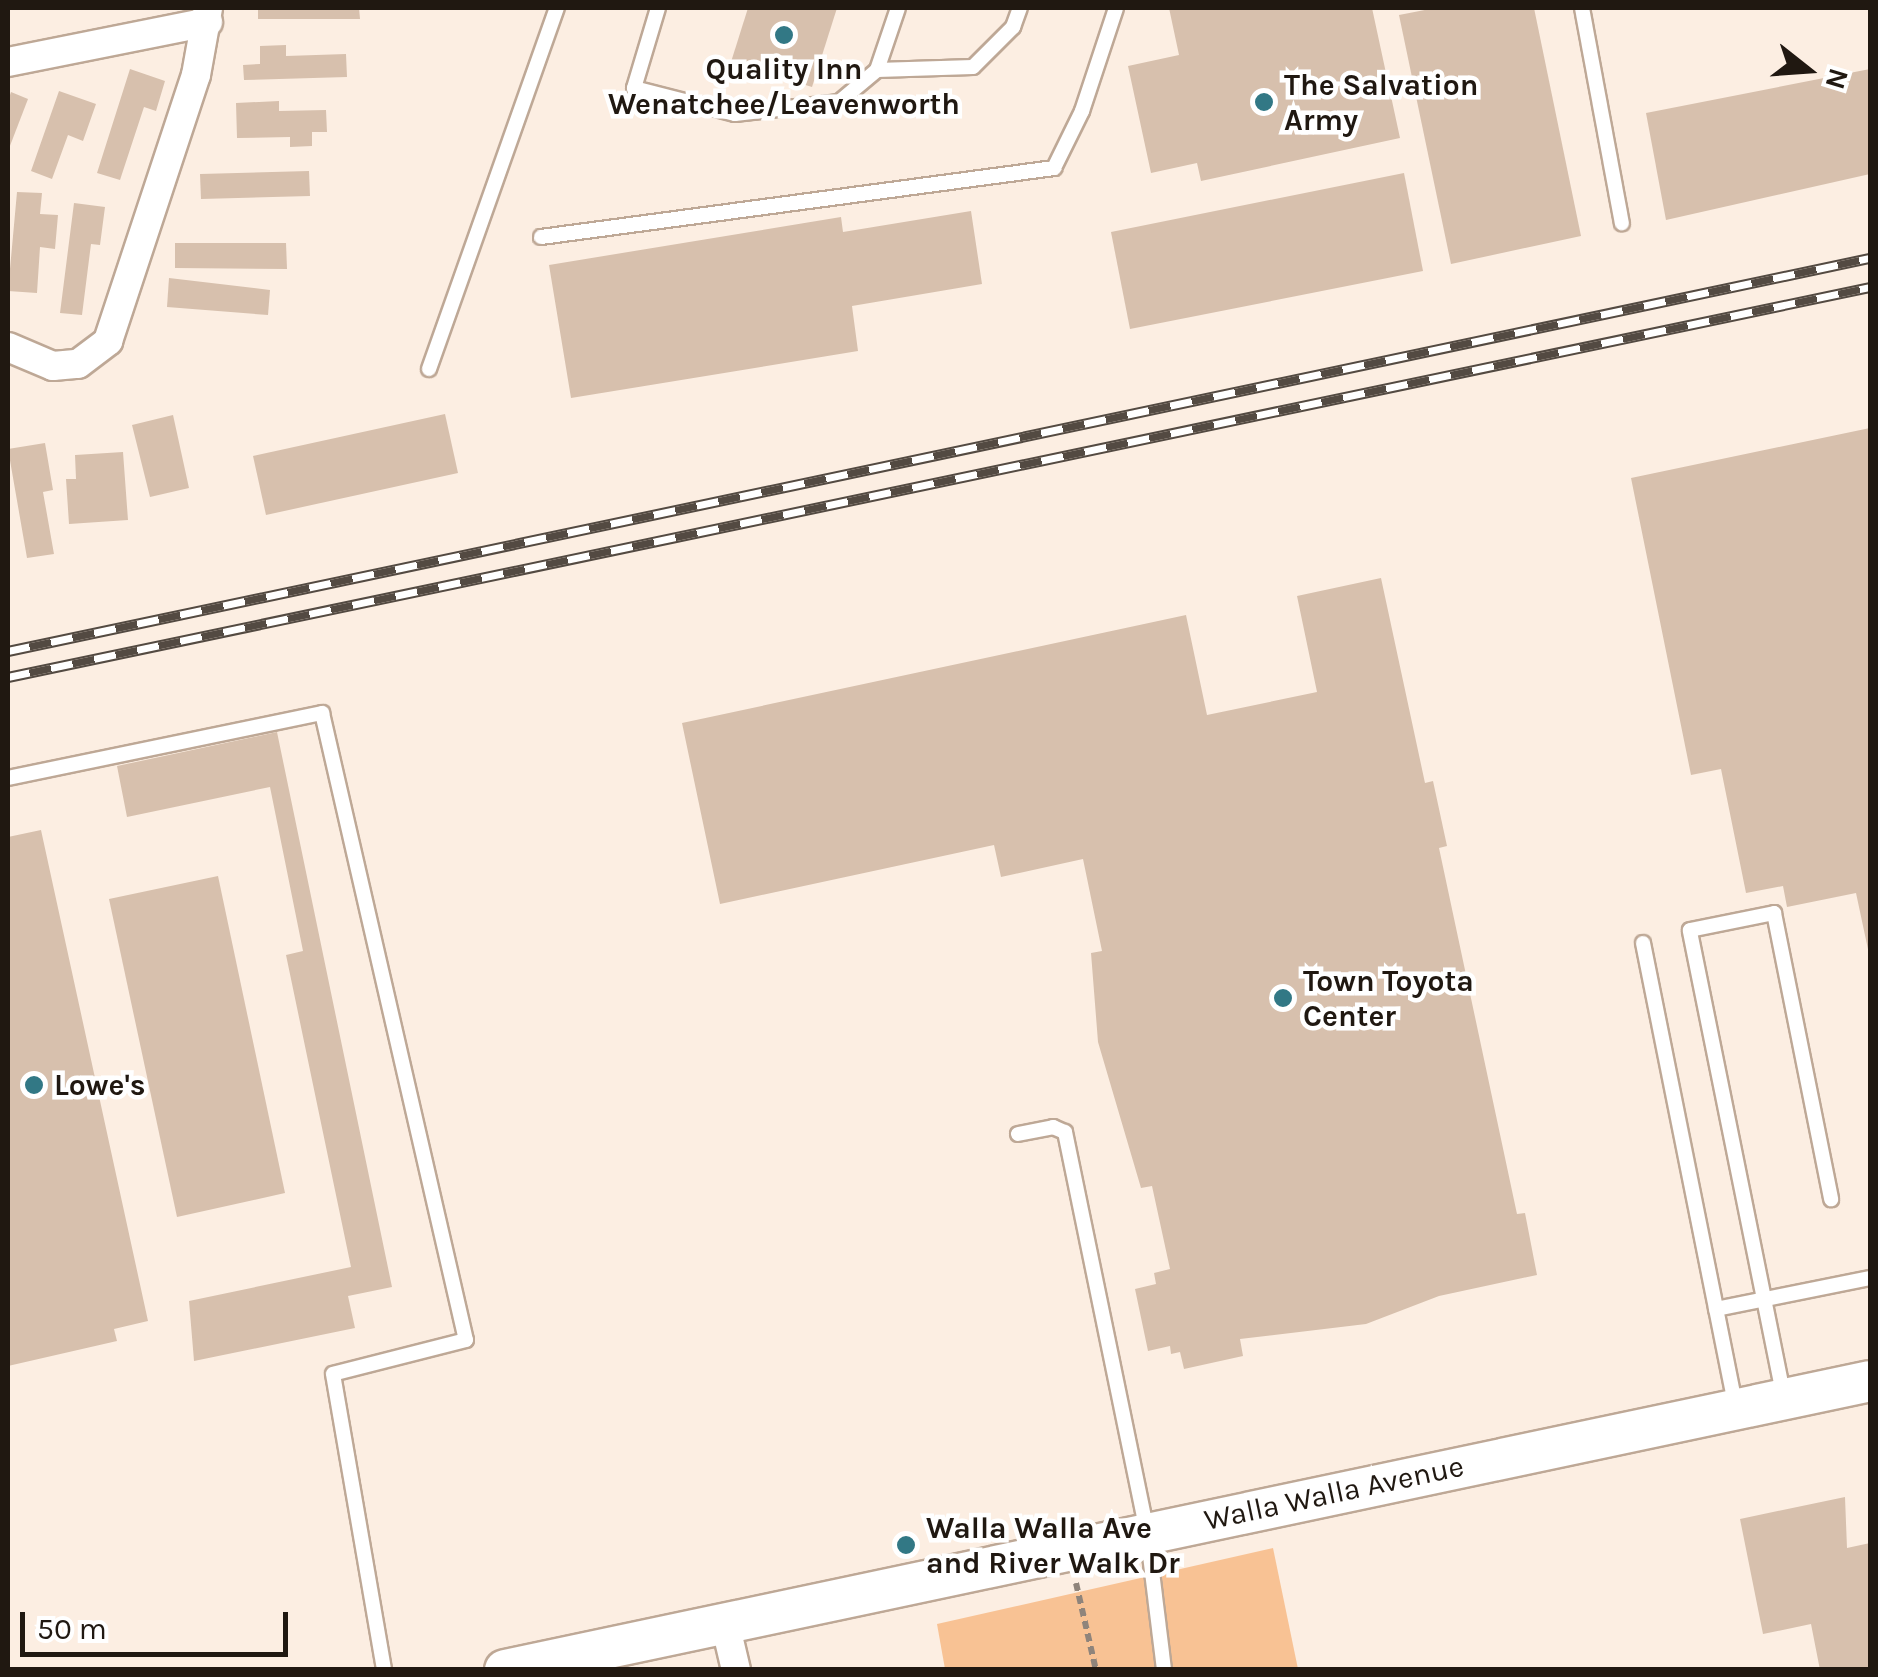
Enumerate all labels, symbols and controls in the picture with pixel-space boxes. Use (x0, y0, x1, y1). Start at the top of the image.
north arrow (1758, 20, 1858, 120)
marker: Quality Inn Wenatchee/Leavenworth (773, 24, 795, 46)
place label: Quality Inn Wenatchee/Leavenworth (608, 51, 960, 122)
text: N (1818, 64, 1856, 93)
place label: The Salvation Army (1284, 67, 1478, 138)
marker: The Salvation Army (1253, 91, 1275, 113)
place label: Town Toyota Center (1303, 963, 1474, 1034)
marker: Town Toyota Center (1272, 987, 1294, 1009)
place label: Lowe's (54, 1067, 146, 1103)
marker: Lowe's (23, 1074, 45, 1096)
street label: Walla Walla Avenue (1201, 1448, 1467, 1538)
place label: Walla Walla Ave and River Walk Dr (926, 1510, 1180, 1580)
marker: Walla Walla Ave and River Walk Dr (895, 1534, 917, 1556)
scale bar (25, 1592, 292, 1654)
text: 50 m (37, 1611, 107, 1647)

